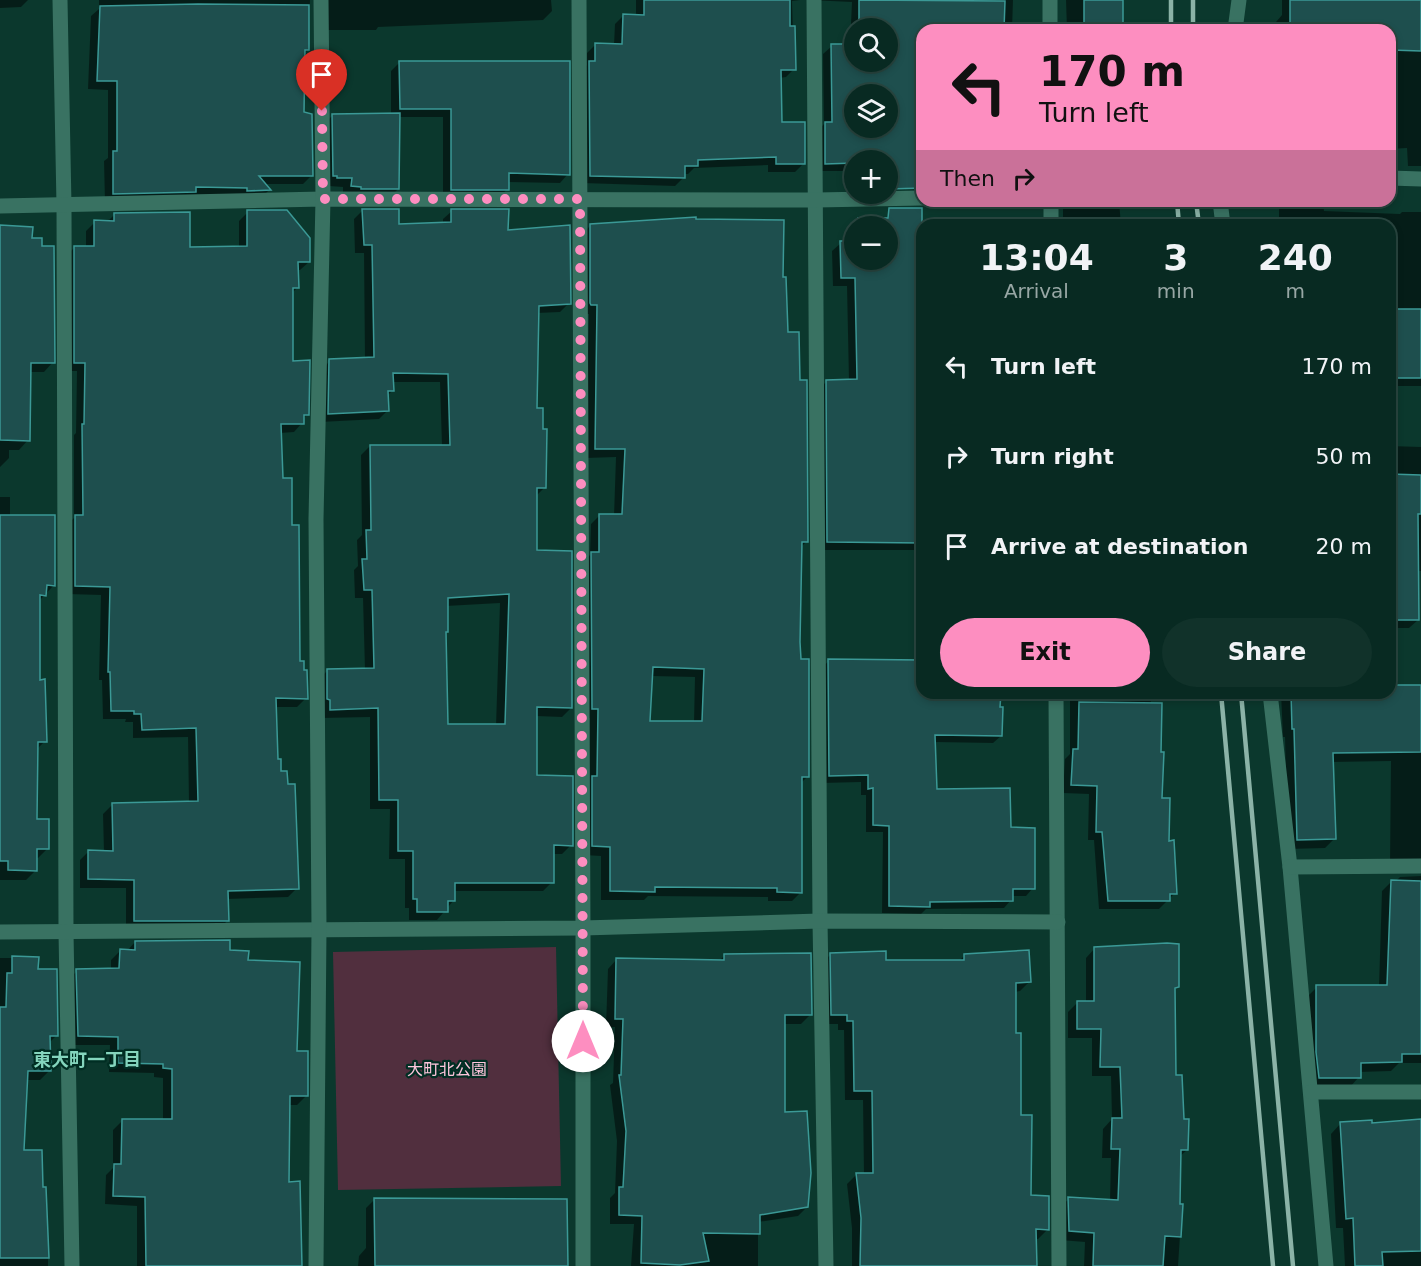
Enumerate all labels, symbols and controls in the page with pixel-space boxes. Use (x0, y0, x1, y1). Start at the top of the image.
map controls (844, 18, 898, 270)
button: search (844, 18, 898, 72)
text: 170 m (1039, 47, 1185, 96)
icon: left (940, 48, 1018, 126)
pin (296, 49, 347, 111)
icon: arrive (305, 58, 338, 91)
button: layers (844, 84, 898, 138)
text: Turn left (1039, 97, 1149, 128)
button: + (844, 150, 898, 204)
icon: right (1007, 162, 1040, 195)
text: Then (940, 166, 995, 191)
button: − (844, 216, 898, 270)
text: 13:04 (979, 237, 1094, 278)
text: 3 (1163, 237, 1188, 278)
text: 240 (1258, 237, 1333, 278)
text: Arrival (1004, 279, 1069, 303)
text: min (1157, 279, 1195, 303)
text: m (1286, 279, 1305, 303)
icon: left (940, 350, 973, 383)
text: Turn left (991, 354, 1096, 379)
text: 170 m (1302, 354, 1372, 379)
icon: right (940, 440, 973, 473)
text: Turn right (991, 444, 1114, 469)
text: 50 m (1316, 444, 1372, 469)
icon: arrive (940, 530, 973, 563)
text: Arrive at destination (991, 534, 1248, 559)
text: 20 m (1316, 534, 1372, 559)
button: Exit (940, 618, 1150, 687)
button: Share (1162, 618, 1372, 687)
position arrow (551, 1009, 615, 1073)
district label: 東大町一丁目 (33, 1049, 141, 1070)
park label: 大町北公園 (407, 1060, 487, 1079)

